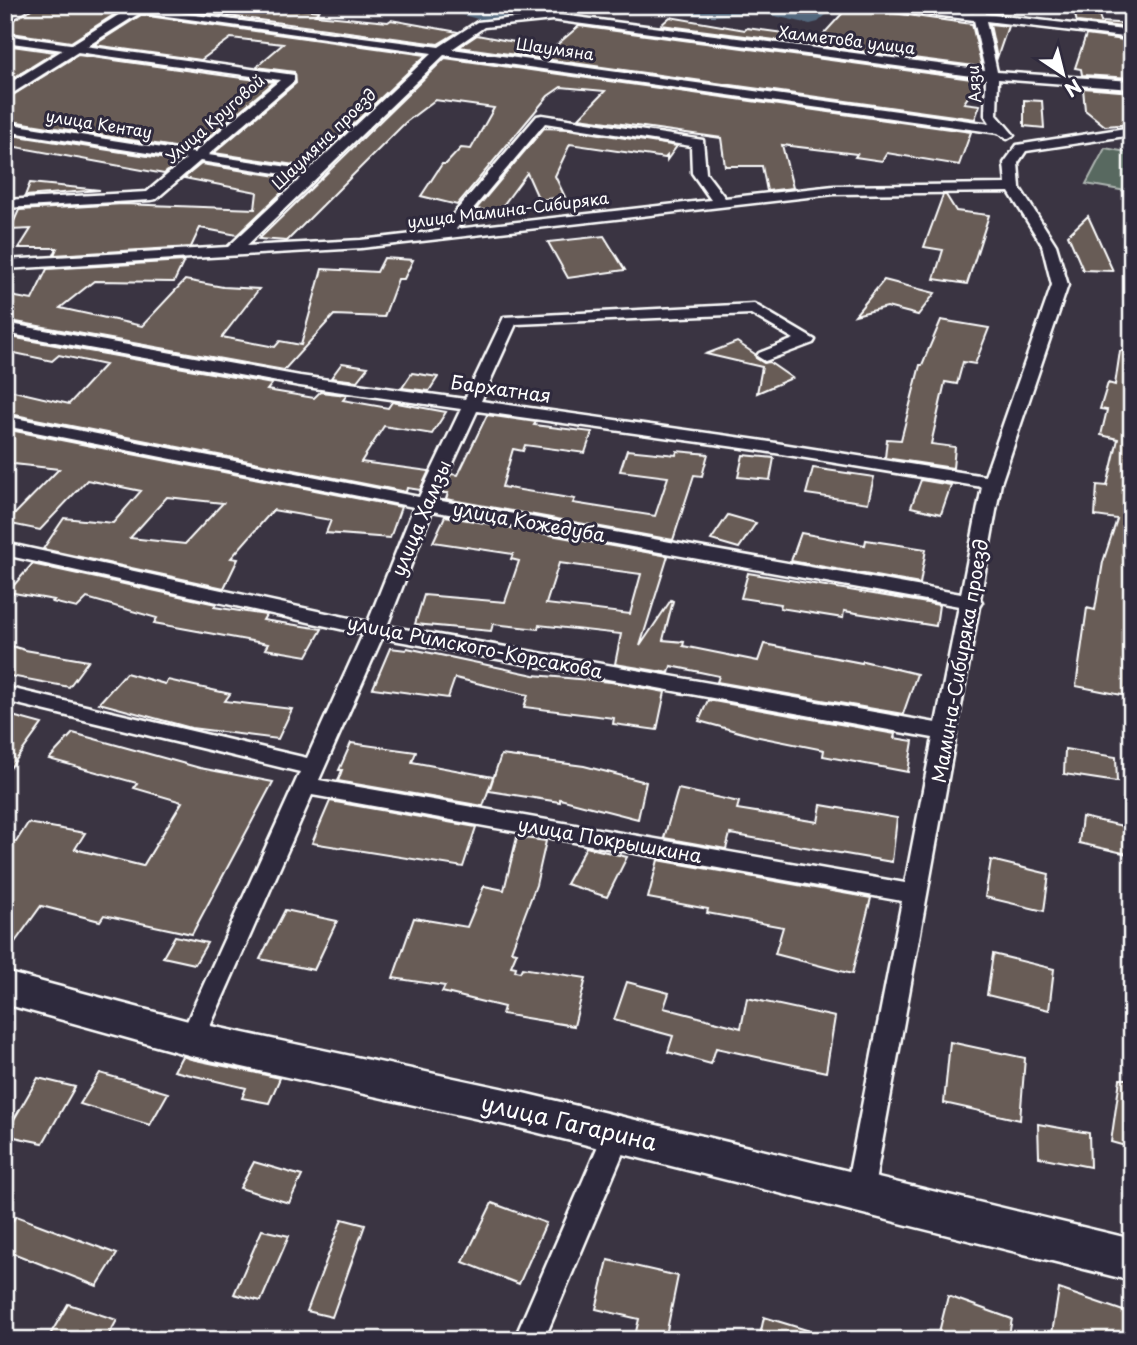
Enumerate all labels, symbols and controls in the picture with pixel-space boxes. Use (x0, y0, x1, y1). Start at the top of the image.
street label: Халметова улица (778, 19, 917, 59)
street label: Шаумяна (515, 31, 596, 65)
north arrow (1028, 38, 1098, 108)
street label: Аязи (960, 64, 986, 104)
street label: Улица Круговой (159, 68, 269, 168)
text: N (1059, 73, 1088, 105)
street label: Шаумяна проезд (266, 82, 381, 195)
street label: улица Кентау (44, 103, 154, 143)
street label: улица Мамина-Сибиряка (406, 185, 610, 233)
street label: Бархатная (449, 367, 553, 409)
street label: улица Хамзы (383, 455, 457, 580)
street label: улица Кожедуба (451, 494, 608, 548)
street label: Мамина-Сибиряка проезд (924, 537, 994, 785)
street label: улица Римского-Корсакова (345, 607, 606, 685)
street label: улица Покрышкина (516, 809, 704, 869)
street label: улица Гагарина (478, 1084, 661, 1159)

